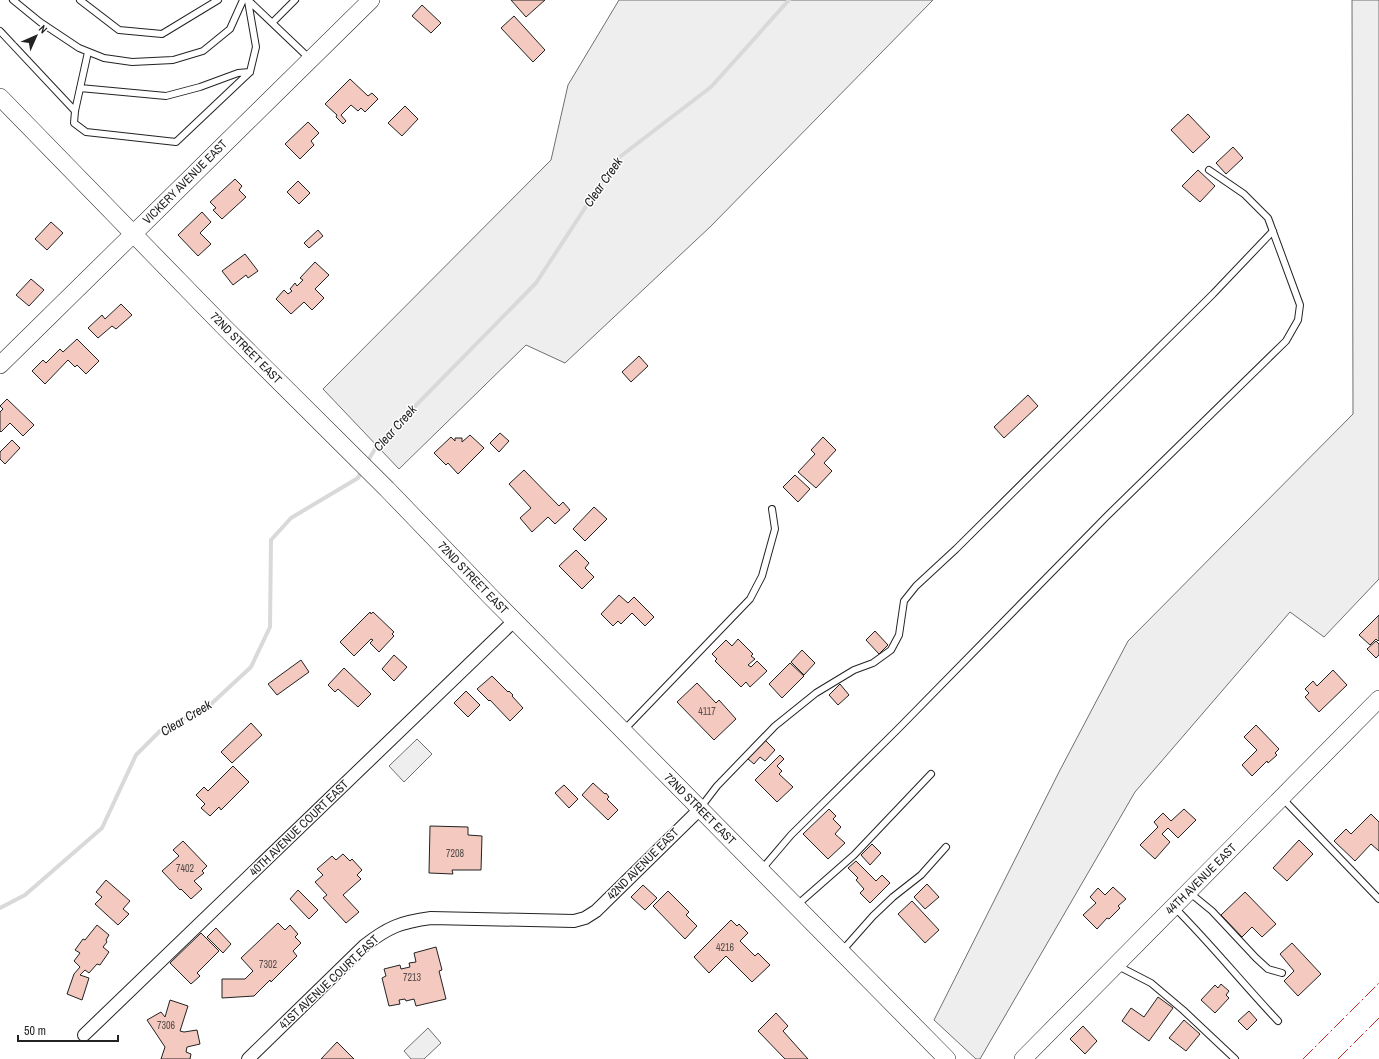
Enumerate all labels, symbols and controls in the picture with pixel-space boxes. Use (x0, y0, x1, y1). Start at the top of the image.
north arrow (16, 16, 56, 56)
text: N (36, 22, 50, 36)
street label: VICKERY AVENUE EAST (139, 136, 231, 228)
water label: Clear Creek (580, 153, 627, 210)
street label: 72ND STREET EAST (207, 309, 285, 387)
water label: Clear Creek (370, 401, 421, 455)
street label: 72ND STREET EAST (434, 538, 512, 618)
water label: Clear Creek (157, 696, 215, 740)
house number: 4117 (698, 705, 716, 718)
street label: 72ND STREET EAST (661, 770, 739, 848)
street label: 40TH AVENUE COURT EAST (246, 776, 352, 880)
street label: 42ND AVENUE EAST (604, 825, 682, 903)
street label: 44TH AVENUE EAST (1162, 840, 1240, 918)
house number: 7208 (446, 847, 465, 860)
house number: 7402 (176, 862, 195, 875)
street label: 41ST AVENUE COURT EAST (276, 931, 382, 1033)
house number: 4216 (716, 941, 735, 954)
house number: 7302 (259, 958, 278, 971)
house number: 7213 (403, 971, 422, 984)
scale bar (18, 1017, 118, 1043)
house number: 7306 (157, 1019, 176, 1032)
text: 50 m (24, 1023, 46, 1039)

